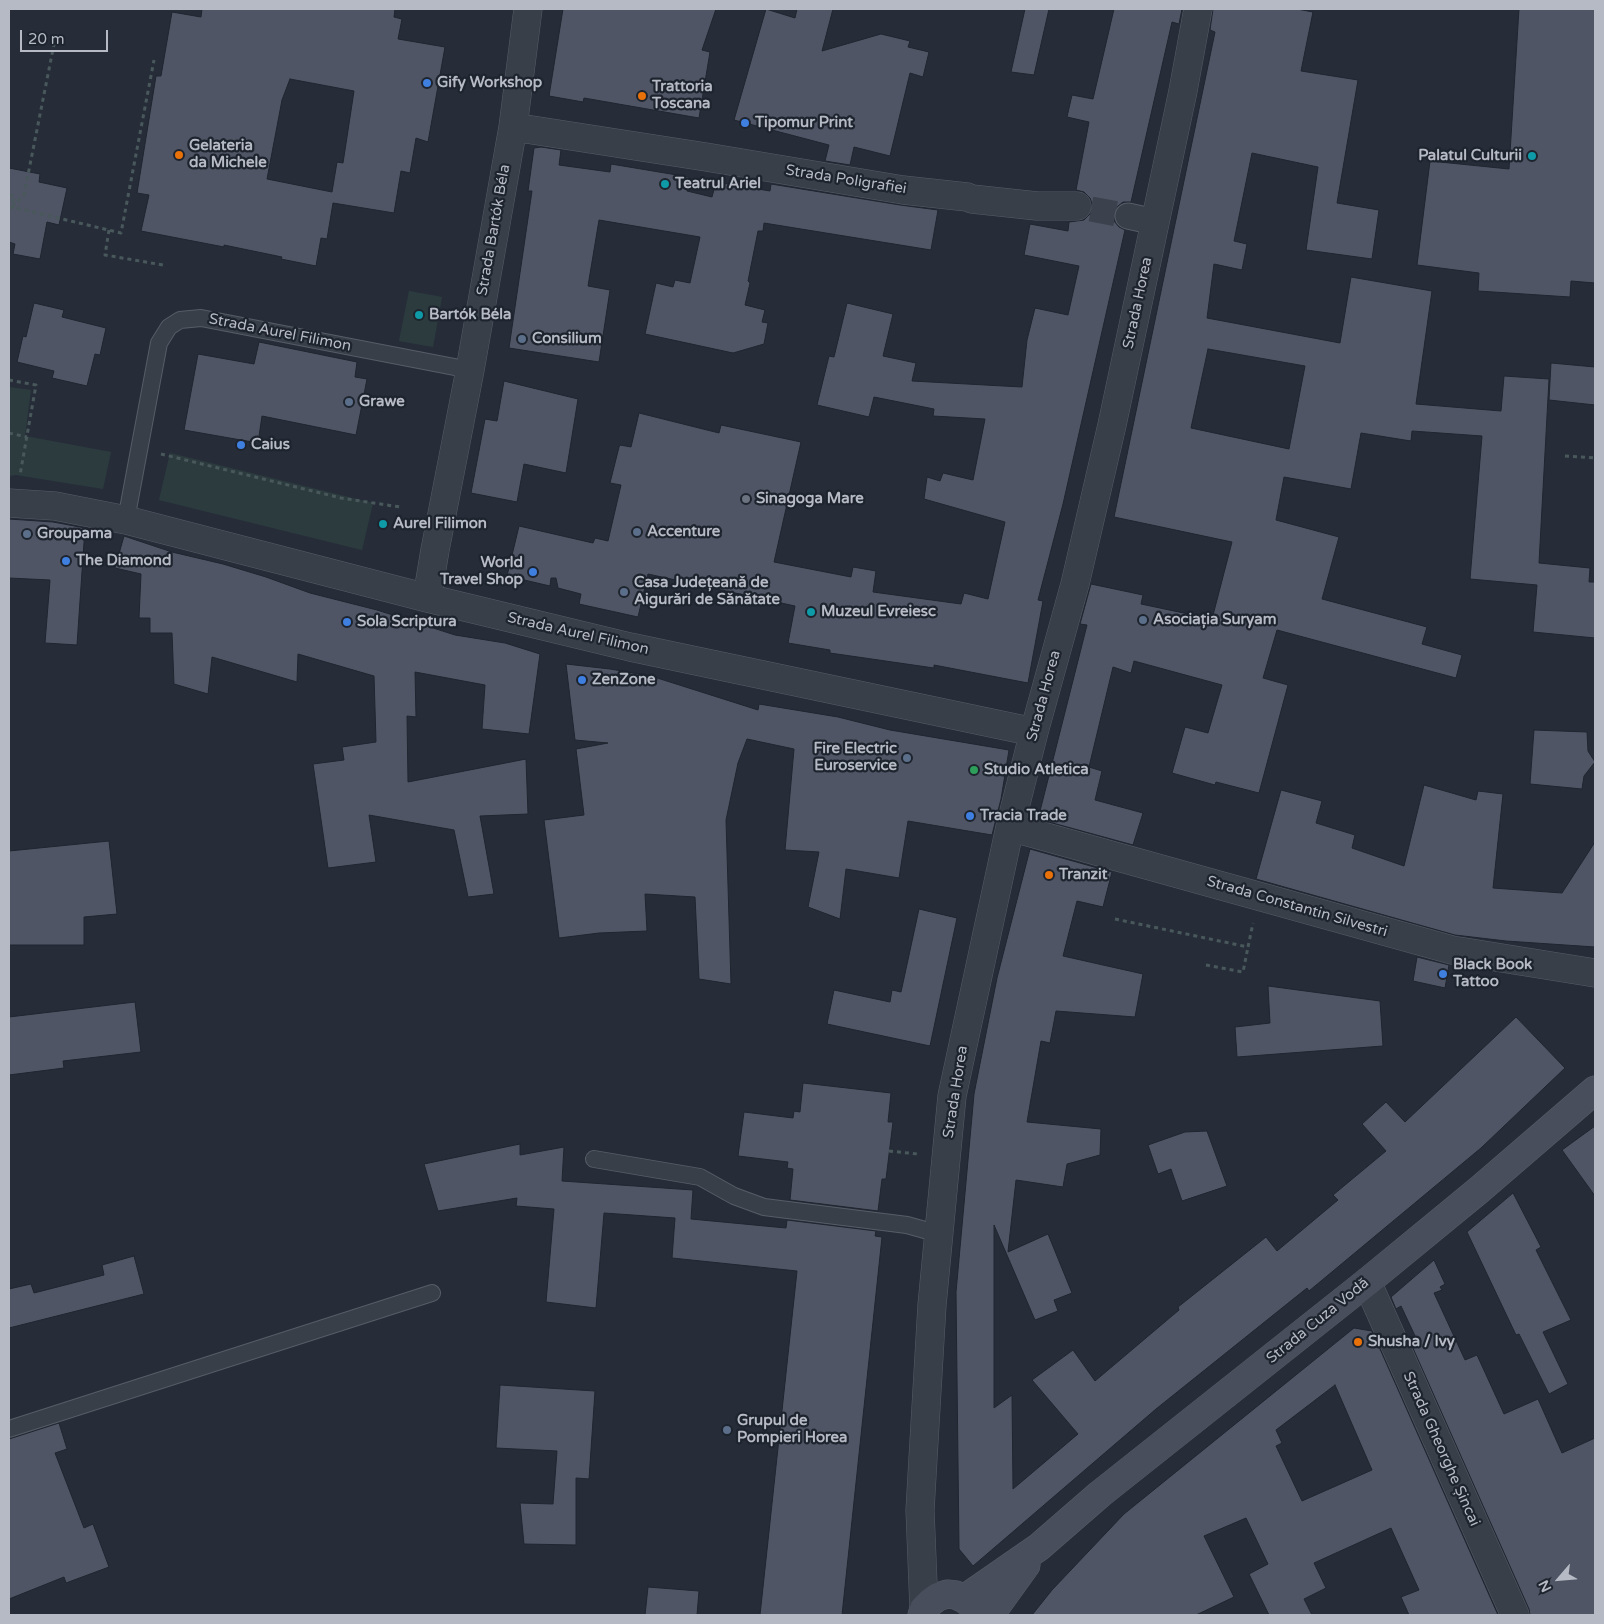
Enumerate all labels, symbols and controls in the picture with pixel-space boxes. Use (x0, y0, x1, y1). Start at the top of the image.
scale bar (22, 20, 110, 52)
text: 20 m (28, 30, 65, 48)
place label: Gify Workshop (437, 74, 542, 92)
marker: Gify Workshop (421, 77, 433, 89)
place label: Trattoria Toscana (652, 78, 713, 113)
marker: Trattoria Toscana (636, 90, 648, 102)
place label: Tipomur Print (755, 114, 853, 132)
marker: Tipomur Print (739, 117, 751, 129)
place label: Gelateria da Michele (189, 137, 267, 172)
place label: Palatul Culturii (1418, 147, 1522, 165)
marker: Gelateria da Michele (173, 149, 185, 161)
marker: Palatul Culturii (1526, 150, 1538, 162)
street label: Strada Poligrafiei (784, 162, 908, 198)
street label: Strada Bartók Béla (474, 163, 514, 297)
place label: Teatrul Ariel (675, 175, 761, 193)
marker: Teatrul Ariel (659, 178, 671, 190)
street label: Strada Horea (1119, 256, 1157, 350)
place label: Bartók Béla (429, 306, 511, 324)
marker: Bartók Béla (413, 309, 425, 321)
street label: Strada Aurel Filimon (207, 310, 353, 356)
place label: Consilium (532, 330, 602, 348)
marker: Consilium (516, 333, 528, 345)
place label: Grawe (359, 393, 405, 411)
marker: Grawe (343, 396, 355, 408)
place label: Caius (251, 436, 290, 454)
marker: Caius (235, 439, 247, 451)
place label: Sinagoga Mare (756, 490, 864, 508)
marker: Sinagoga Mare (740, 493, 752, 505)
place label: Aurel Filimon (393, 515, 487, 533)
marker: Aurel Filimon (377, 518, 389, 530)
place label: Accenture (647, 523, 720, 541)
place label: Groupama (37, 525, 112, 543)
marker: Accenture (631, 526, 643, 538)
marker: Groupama (21, 528, 33, 540)
place label: The Diamond (76, 552, 171, 570)
place label: World Travel Shop (440, 554, 523, 589)
marker: The Diamond (60, 555, 72, 567)
marker: World Travel Shop (527, 566, 539, 578)
place label: Casa Județeană de Aigurări de Sănătate (634, 574, 780, 609)
marker: Casa Județeană de Aigurări de Sănătate (618, 586, 630, 598)
place label: Muzeul Evreiesc (821, 603, 936, 621)
marker: Muzeul Evreiesc (805, 606, 817, 618)
street label: Strada Aurel Filimon (506, 609, 650, 659)
place label: Asociația Suryam (1153, 611, 1276, 629)
place label: Sola Scriptura (357, 613, 457, 631)
marker: Asociația Suryam (1137, 614, 1149, 626)
marker: Sola Scriptura (341, 616, 353, 628)
street label: Strada Horea (1023, 649, 1065, 743)
place label: ZenZone (592, 671, 656, 689)
marker: ZenZone (576, 674, 588, 686)
place label: Fire Electric Euroservice (813, 740, 897, 775)
marker: Fire Electric Euroservice (901, 752, 913, 764)
place label: Studio Atletica (984, 761, 1089, 779)
marker: Studio Atletica (968, 764, 980, 776)
place label: Tracia Trade (980, 807, 1067, 825)
marker: Tracia Trade (964, 810, 976, 822)
place label: Tranzit (1059, 866, 1107, 884)
marker: Tranzit (1043, 869, 1055, 881)
street label: Strada Constantin Silvestri (1205, 873, 1389, 941)
place label: Black Book Tattoo (1453, 956, 1532, 991)
marker: Black Book Tattoo (1437, 968, 1449, 980)
street label: Strada Horea (940, 1045, 972, 1139)
street label: Strada Cuza Vodă (1263, 1274, 1373, 1368)
place label: Shusha / Ivy (1368, 1333, 1455, 1351)
marker: Shusha / Ivy (1352, 1336, 1364, 1348)
street label: Strada Gheorghe Șincai (1399, 1369, 1483, 1529)
place label: Grupul de Pompieri Horea (737, 1412, 848, 1447)
marker: Grupul de Pompieri Horea (721, 1424, 733, 1436)
north arrow (1534, 1554, 1584, 1604)
text: N (1535, 1577, 1555, 1595)

